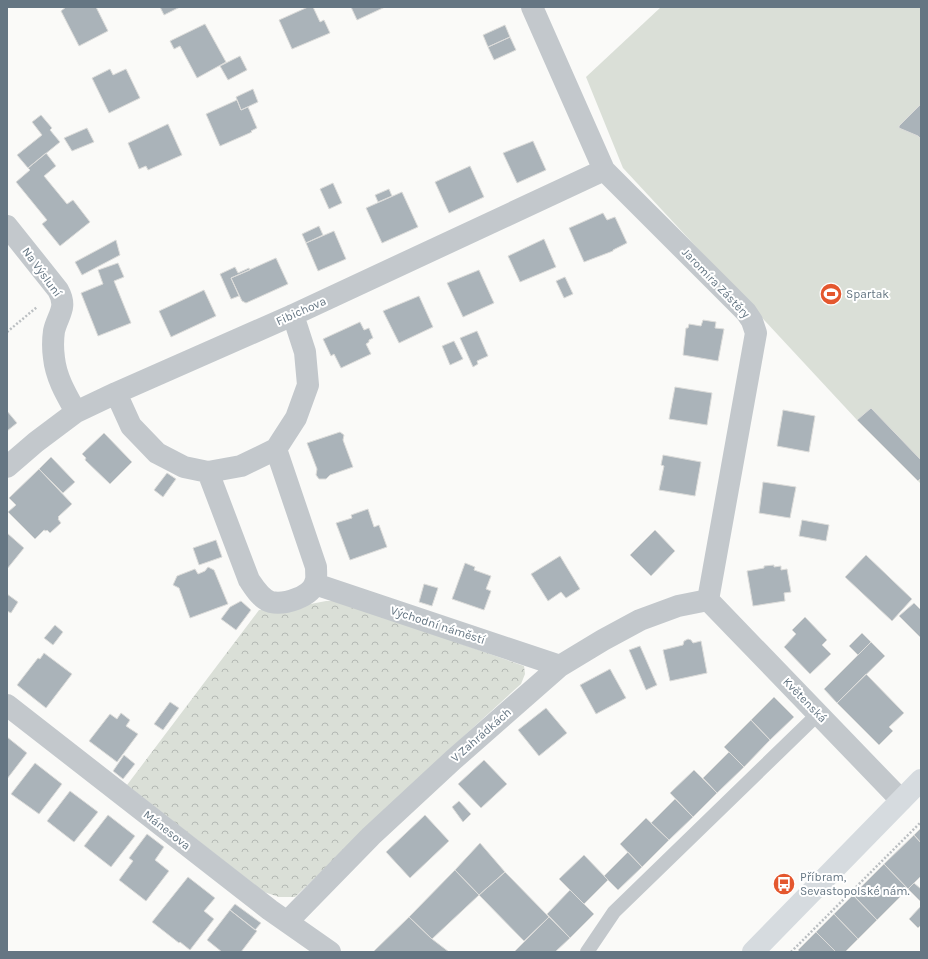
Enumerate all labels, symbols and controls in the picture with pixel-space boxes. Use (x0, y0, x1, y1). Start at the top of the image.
street label: Na Výsluní (19, 245, 65, 300)
street label: Jaromíra Zástěry (679, 245, 753, 321)
sports icon: Spartak (818, 281, 844, 307)
place label: Spartak (846, 287, 889, 301)
street label: Fibichova (274, 294, 328, 328)
street label: Východní náměstí (389, 603, 488, 647)
street label: Květenská (780, 675, 830, 725)
street label: V Zahrádkách (448, 705, 514, 765)
street label: Mánesova (141, 807, 193, 853)
place label: Příbram, Sevastopolské nám. (800, 870, 910, 898)
bus stop icon: Příbram, Sevastopolské nám. (771, 871, 797, 897)

